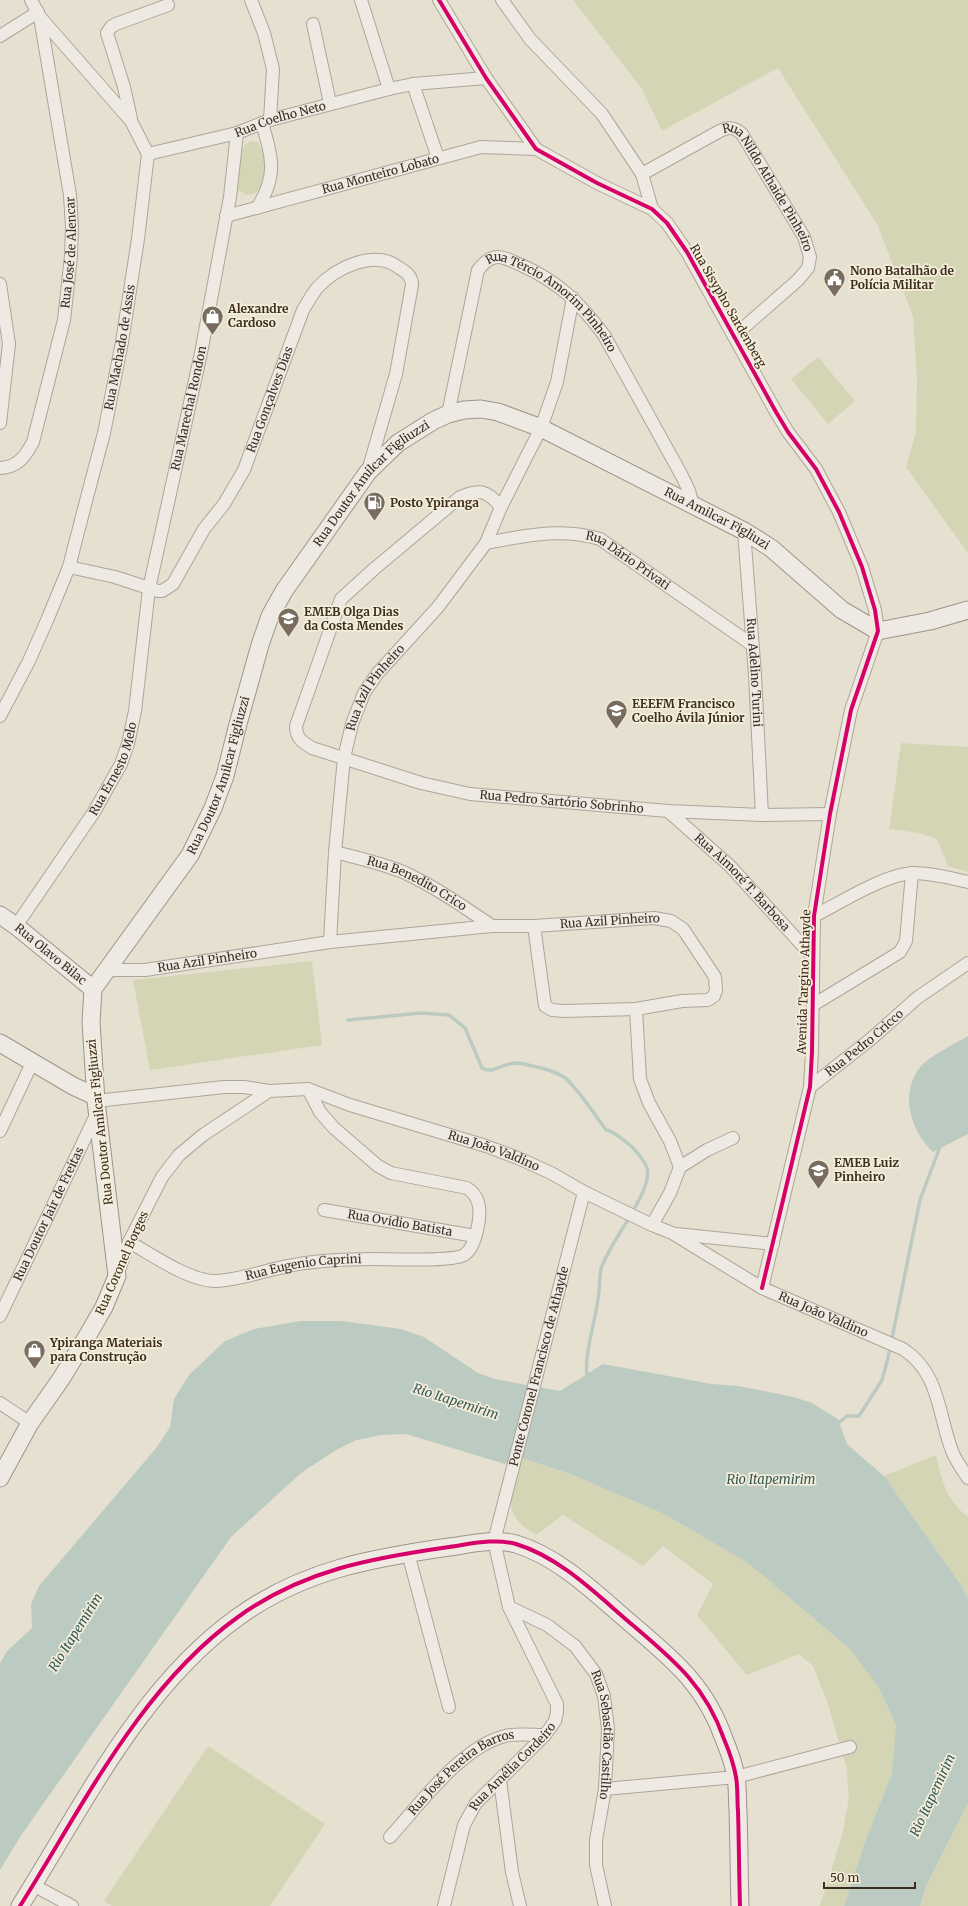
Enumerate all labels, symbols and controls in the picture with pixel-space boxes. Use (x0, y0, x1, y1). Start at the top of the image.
street label: Rua Coelho Neto (232, 98, 327, 140)
street label: Rua Nildo Athaide Pinheiro (721, 120, 816, 253)
street label: Rua Monteiro Lobato (320, 151, 441, 197)
street label: Rua José de Alencar (57, 196, 79, 309)
street label: Rua Sisypho Sardenberg (687, 241, 770, 371)
street label: Rua Tércio Amorim Pinheiro (483, 249, 620, 354)
place label: Nono Batalhão de Polícia Militar (850, 263, 955, 292)
public building icon: Nono Batalhão de Polícia Militar (822, 265, 848, 298)
street label: Rua Machado de Assis (101, 283, 138, 411)
place label: Alexandre Cardoso (227, 301, 289, 330)
shop icon: Alexandre Cardoso (200, 303, 226, 336)
street label: Rua Gonçalves Dias (243, 344, 296, 455)
street label: Rua Marechal Rondon (167, 345, 209, 472)
street label: Rua Doutor Amilcar Figliuzzi (310, 417, 432, 549)
street label: Rua Amilcar Figliuzi (662, 484, 773, 552)
fuel station icon: Posto Ypiranga (361, 490, 387, 523)
place label: Posto Ypiranga (390, 495, 479, 510)
street label: Rua Dário Privati (584, 528, 673, 593)
place label: EMEB Olga Dias da Costa Mendes (304, 604, 403, 633)
school or university icon: EMEB Olga Dias da Costa Mendes (276, 606, 302, 639)
street label: Rua Adelino Turini (744, 617, 766, 728)
street label: Rua Azil Pinheiro (343, 641, 407, 732)
street label: Rua Doutor Amilcar Figliuzzi (183, 694, 252, 857)
place label: EEEFM Francisco Coelho Ávila Júnior (632, 696, 745, 725)
school or university icon: EEEFM Francisco Coelho Ávila Júnior (604, 698, 630, 731)
street label: Rua Ernesto Melo (86, 721, 139, 818)
street label: Rua Pedro Sartório Sobrinho (479, 787, 644, 816)
street label: Rua Aimoré T. Barbosa (691, 830, 794, 934)
street label: Rua Benedito Crico (365, 853, 470, 914)
street label: Avenida Targino Athayde (793, 909, 814, 1056)
street label: Rua Azil Pinheiro (559, 910, 661, 931)
street label: Rua Olavo Bilac (12, 920, 90, 988)
street label: Rua Azil Pinheiro (157, 945, 258, 975)
street label: Rua Pedro Cricco (822, 1006, 906, 1079)
street label: Rua Doutor Amilcar Figliuzzi (83, 1038, 116, 1206)
street label: Rua João Valdino (446, 1127, 542, 1174)
street label: Rua Doutor Jair de Freitas (10, 1144, 87, 1283)
place label: EMEB Luiz Pinheiro (834, 1155, 900, 1184)
school or university icon: EMEB Luiz Pinheiro (806, 1157, 832, 1190)
street label: Rua Ovidio Batista (346, 1206, 454, 1239)
street label: Rua Coronel Borges (92, 1208, 151, 1317)
street label: Rua Eugenio Caprini (244, 1251, 362, 1283)
street label: Ponte Coronel Francisco de Athayde (506, 1265, 571, 1468)
street label: Rua João Valdino (776, 1288, 871, 1340)
place label: Ypiranga Materiais para Construção (49, 1335, 163, 1364)
shop icon: Ypiranga Materiais para Construção (22, 1337, 48, 1370)
water label: Rio Itapemirim (411, 1380, 501, 1423)
water label: Rio Itapemirim (726, 1471, 816, 1488)
water label: Rio Itapemirim (45, 1590, 106, 1675)
street label: Rua Sebastião Castilho (588, 1668, 616, 1801)
street label: Rua Amélia Cordeiro (465, 1719, 559, 1813)
street label: Rua José Pereira Barros (405, 1727, 515, 1818)
water label: Rio Itapemirim (906, 1751, 959, 1839)
scale bar (824, 1864, 915, 1890)
text: 50 m (830, 1870, 859, 1885)

